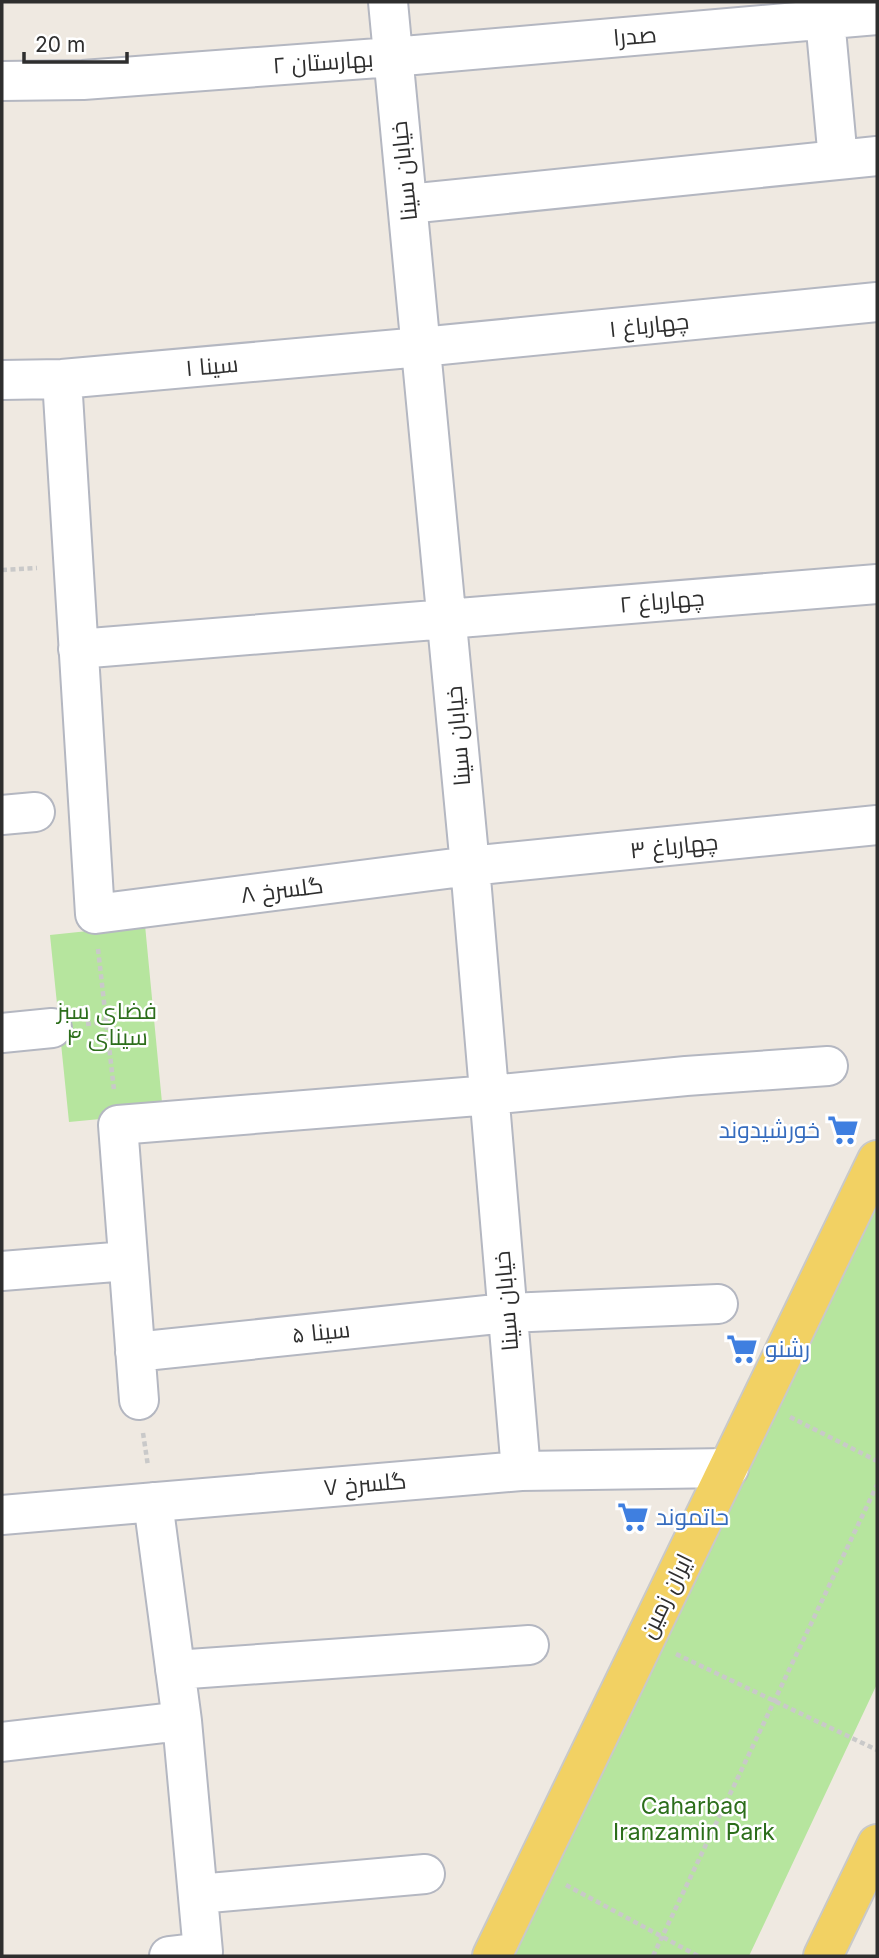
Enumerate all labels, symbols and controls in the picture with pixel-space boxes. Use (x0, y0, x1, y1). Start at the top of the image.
street label: صدرا (612, 20, 658, 52)
scale bar (24, 21, 128, 65)
text: 20 m (35, 32, 85, 57)
street label: بهارستان ۲ (272, 45, 374, 79)
street label: خیابان سینا (385, 120, 423, 222)
street label: چهارباغ ۱ (608, 307, 690, 345)
street label: سینا ۱ (184, 350, 240, 382)
street label: چهارباغ ۲ (618, 583, 706, 621)
street label: خیابان سینا (440, 685, 476, 787)
street label: چهارباغ ۳ (629, 827, 720, 867)
street label: گلسرخ ۸ (239, 871, 325, 911)
park label: فضای سبز سینای ۴ (55, 997, 157, 1051)
supermarket icon: خورشیدوند (826, 1113, 860, 1147)
place label: خورشیدوند (719, 1116, 820, 1144)
street label: خیابان سینا (488, 1250, 524, 1352)
street label: سینا ۵ (291, 1315, 351, 1349)
supermarket icon: رشنو (725, 1332, 759, 1366)
place label: رشنو (765, 1335, 810, 1363)
street label: گلسرخ ۷ (322, 1466, 408, 1504)
supermarket icon: حاتموند (616, 1500, 650, 1534)
place label: حاتموند (656, 1503, 729, 1531)
street label: ایران زمین (634, 1549, 698, 1643)
park label: Caharbaq Iranzamin Park (613, 1792, 775, 1846)

